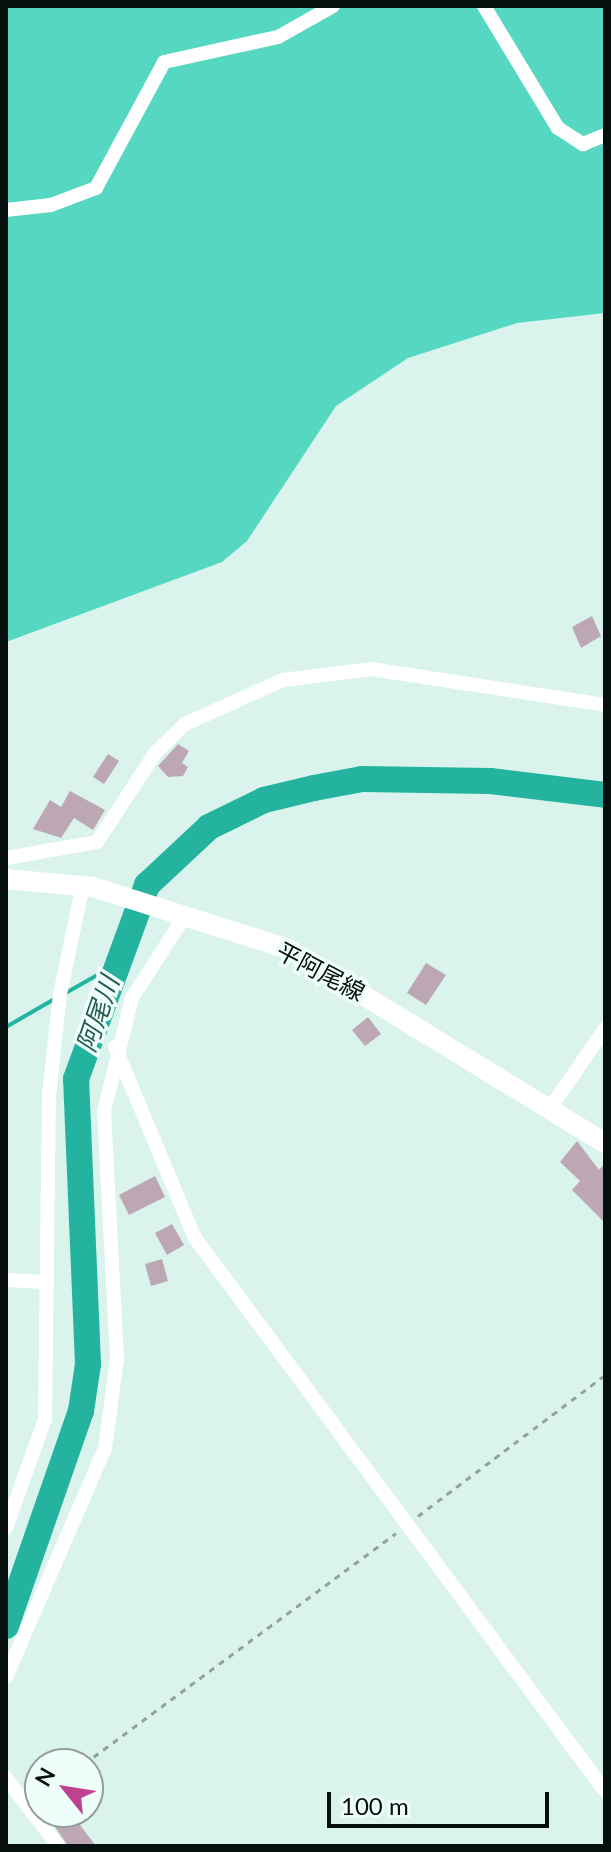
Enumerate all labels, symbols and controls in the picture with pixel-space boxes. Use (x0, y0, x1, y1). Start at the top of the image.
street label: 平阿尾線 (272, 936, 370, 1006)
water label: 阿尾川 (71, 972, 125, 1056)
north arrow (24, 1748, 104, 1828)
text: N (29, 1763, 60, 1791)
scale bar (331, 1776, 553, 1826)
text: 100 m (341, 1791, 409, 1820)

